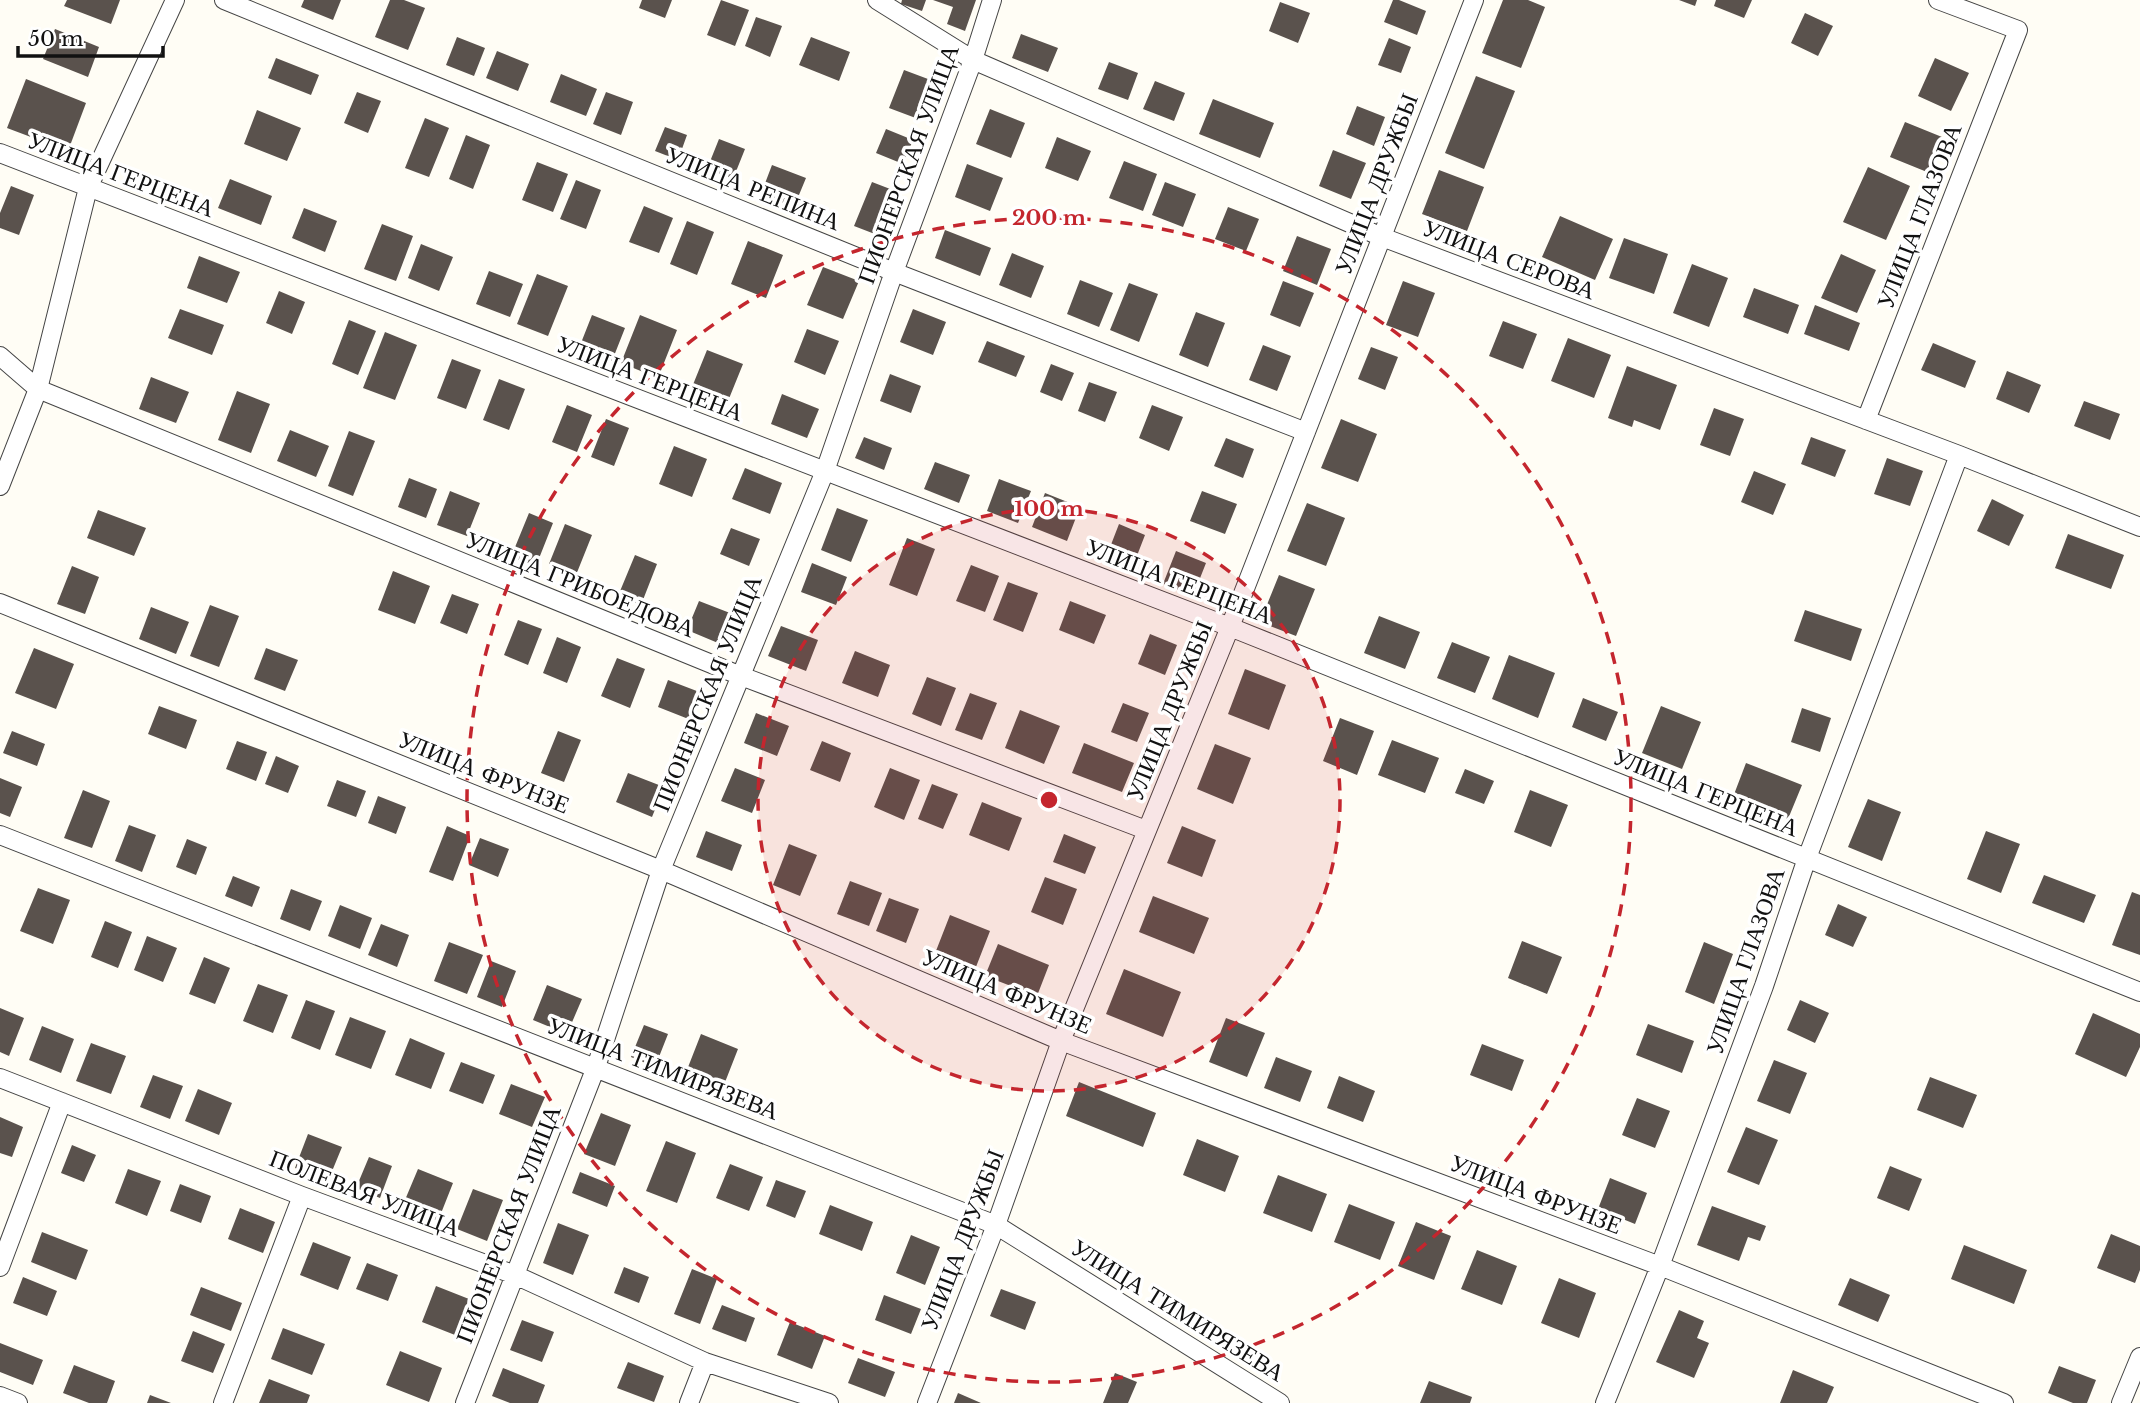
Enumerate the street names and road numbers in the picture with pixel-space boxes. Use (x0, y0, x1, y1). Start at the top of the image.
street label: ПИОНЕРСКАЯ УЛИЦА (851, 40, 965, 288)
street label: УЛИЦА ДРУЖБЫ (1328, 89, 1424, 279)
street label: УЛИЦА ГЛАЗОВА (1870, 119, 1968, 313)
street label: УЛИЦА ГЕРЦЕНА (23, 125, 219, 223)
street label: УЛИЦА РЕПИНА (661, 140, 846, 237)
street label: УЛИЦА СЕРОВА (1418, 213, 1600, 306)
street label: УЛИЦА ГЕРЦЕНА (552, 329, 748, 427)
street label: УЛИЦА ГРИБОЕДОВА (461, 525, 700, 644)
street label: УЛИЦА ГЕРЦЕНА (1081, 532, 1277, 630)
street label: ПИОНЕРСКАЯ УЛИЦА (646, 570, 768, 815)
street label: УЛИЦА ДРУЖБЫ (1120, 617, 1218, 805)
street label: УЛИЦА ФРУНЗЕ (394, 724, 574, 820)
street label: УЛИЦА ГЕРЦЕНА (1609, 741, 1804, 843)
street label: УЛИЦА ГЛАЗОВА (1699, 863, 1791, 1058)
street label: УЛИЦА ФРУНЗЕ (917, 942, 1097, 1040)
street label: УЛИЦА ТИМИРЯЗЕВА (543, 1010, 784, 1126)
street label: ПИОНЕРСКАЯ УЛИЦА (449, 1100, 567, 1347)
street label: ПОЛЕВАЯ УЛИЦА (266, 1143, 465, 1243)
street label: УЛИЦА ДРУЖБЫ (914, 1145, 1010, 1335)
street label: УЛИЦА ФРУНЗЕ (1446, 1148, 1626, 1240)
street label: УЛИЦА ТИМИРЯЗЕВА (1066, 1232, 1291, 1388)

